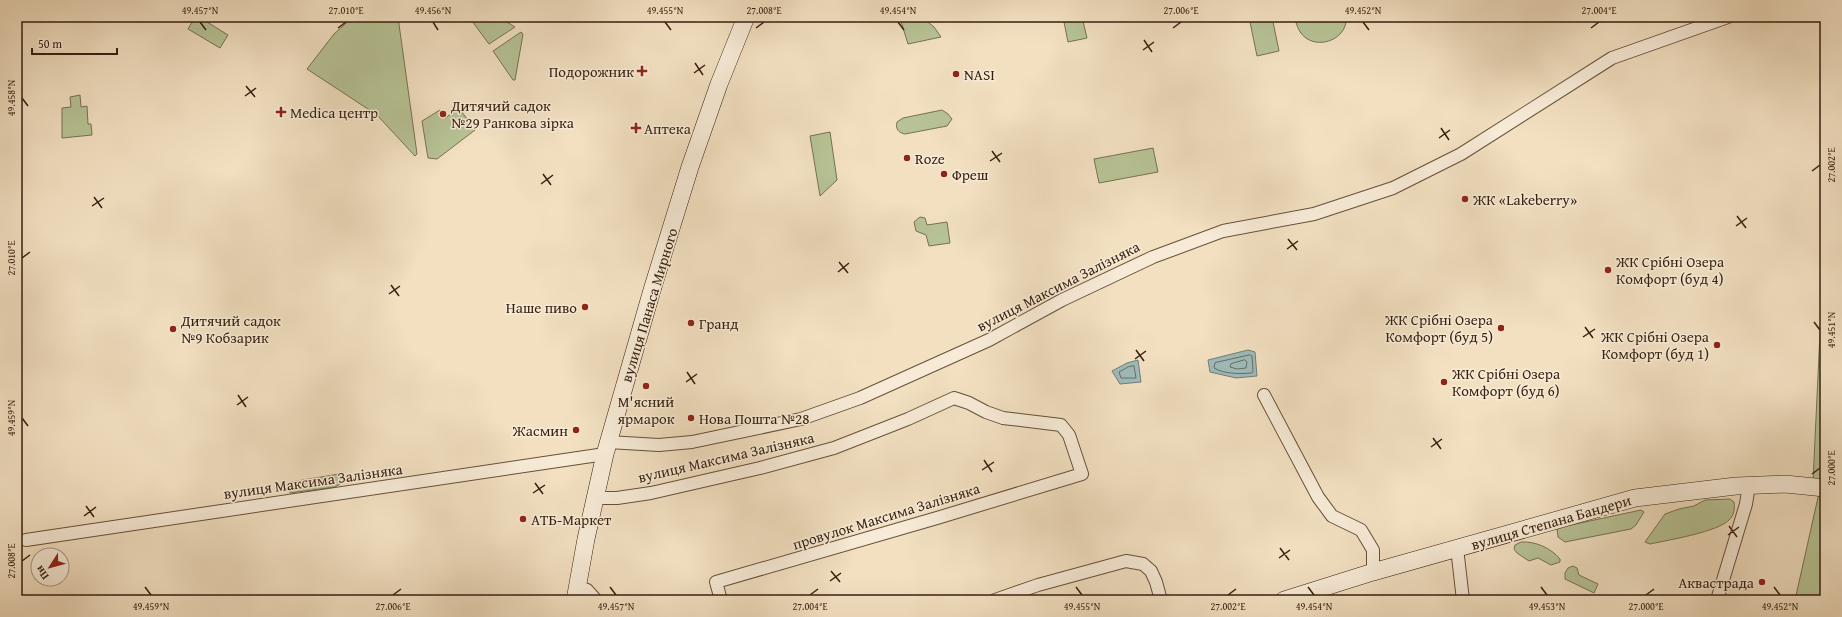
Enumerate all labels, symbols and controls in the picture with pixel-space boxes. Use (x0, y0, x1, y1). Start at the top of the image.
text: 49.457°N (182, 3, 219, 18)
text: 27.010°E (328, 3, 364, 18)
text: 49.456°N (415, 3, 452, 18)
text: 49.455°N (647, 3, 684, 18)
text: 27.008°E (746, 3, 782, 18)
text: 49.454°N (880, 3, 917, 18)
text: 27.006°E (1163, 3, 1199, 18)
text: 49.452°N (1345, 3, 1382, 18)
text: 27.004°E (1581, 3, 1617, 18)
scale bar (32, 30, 117, 56)
text: 50 m (38, 35, 62, 52)
place label: Подорожник (549, 61, 634, 82)
place label: NASI (964, 64, 995, 85)
marker: Подорожник (637, 66, 647, 76)
marker: NASI (951, 69, 961, 79)
text: 49.458°N (4, 79, 19, 116)
place label: Дитячий садок №29 Ранкова зірка (450, 95, 575, 133)
place label: Medica центр (290, 102, 378, 123)
marker: Medica центр (275, 106, 287, 118)
marker: Дитячий садок №29 Ранкова зірка (438, 109, 448, 119)
place label: Аптека (644, 118, 692, 139)
marker: Аптека (631, 123, 641, 133)
text: 27.002°E (1824, 147, 1839, 183)
place label: Roze (915, 148, 945, 169)
marker: Roze (902, 153, 912, 163)
place label: Фреш (952, 164, 988, 185)
marker: Фреш (939, 169, 949, 179)
place label: ЖК «Lakeberry» (1472, 189, 1577, 210)
marker: ЖК «Lakeberry» (1460, 194, 1470, 204)
street label: вулиця Панаса Мирного (616, 225, 683, 385)
street label: вулиця Максима Залізняка (973, 235, 1144, 336)
text: 27.010°E (4, 240, 19, 276)
place label: ЖК Срібні Озера Комфорт (буд 4) (1615, 251, 1725, 289)
marker: ЖК Срібні Озера Комфорт (буд 4) (1603, 265, 1613, 275)
place label: Наше пиво (506, 297, 577, 318)
marker: Наше пиво (580, 302, 590, 312)
place label: ЖК Срібні Озера Комфорт (буд 5) (1384, 309, 1494, 347)
place label: Дитячий садок №9 Кобзарик (180, 310, 281, 348)
text: 49.451°N (1824, 311, 1839, 348)
place label: Гранд (699, 313, 738, 334)
marker: Гранд (686, 318, 696, 328)
marker: ЖК Срібні Озера Комфорт (буд 5) (1496, 323, 1506, 333)
marker: Дитячий садок №9 Кобзарик (168, 324, 178, 334)
place label: ЖК Срібні Озера Комфорт (буд 1) (1600, 326, 1710, 364)
marker: ЖК Срібні Озера Комфорт (буд 1) (1712, 340, 1722, 350)
place label: ЖК Срібні Озера Комфорт (буд 6) (1451, 363, 1561, 401)
marker: ЖК Срібні Озера Комфорт (буд 6) (1439, 377, 1449, 387)
marker: М'ясний ярмарок (641, 381, 651, 391)
place label: М'ясний ярмарок (616, 391, 675, 429)
text: 49.459°N (4, 399, 19, 436)
place label: Нова Пошта №28 (699, 408, 809, 429)
marker: Нова Пошта №28 (686, 413, 696, 423)
place label: Жасмин (512, 420, 568, 441)
marker: Жасмин (571, 425, 581, 435)
street label: вулиця Максима Залізняка (636, 426, 817, 488)
text: 27.000°E (1824, 450, 1839, 486)
street label: вулиця Максима Залізняка (222, 458, 405, 504)
street label: провулок Максима Залізняка (790, 477, 983, 555)
street label: вулиця Степана Бандери (1469, 489, 1633, 555)
place label: АТБ-Маркет (531, 509, 612, 530)
marker: АТБ-Маркет (518, 514, 528, 524)
text: 27.008°E (4, 543, 19, 579)
north arrow (30, 547, 70, 587)
text: Пн (31, 562, 53, 583)
place label: Аквастрада (1678, 572, 1755, 593)
marker: Аквастрада (1757, 577, 1767, 587)
text: 49.459°N (133, 599, 170, 614)
text: 27.006°E (375, 599, 411, 614)
text: 49.457°N (598, 599, 635, 614)
text: 27.004°E (792, 599, 828, 614)
text: 49.455°N (1064, 599, 1101, 614)
text: 27.002°E (1210, 599, 1246, 614)
text: 49.454°N (1296, 599, 1333, 614)
text: 49.453°N (1529, 599, 1566, 614)
text: 27.000°E (1628, 599, 1664, 614)
text: 49.452°N (1762, 599, 1799, 614)

